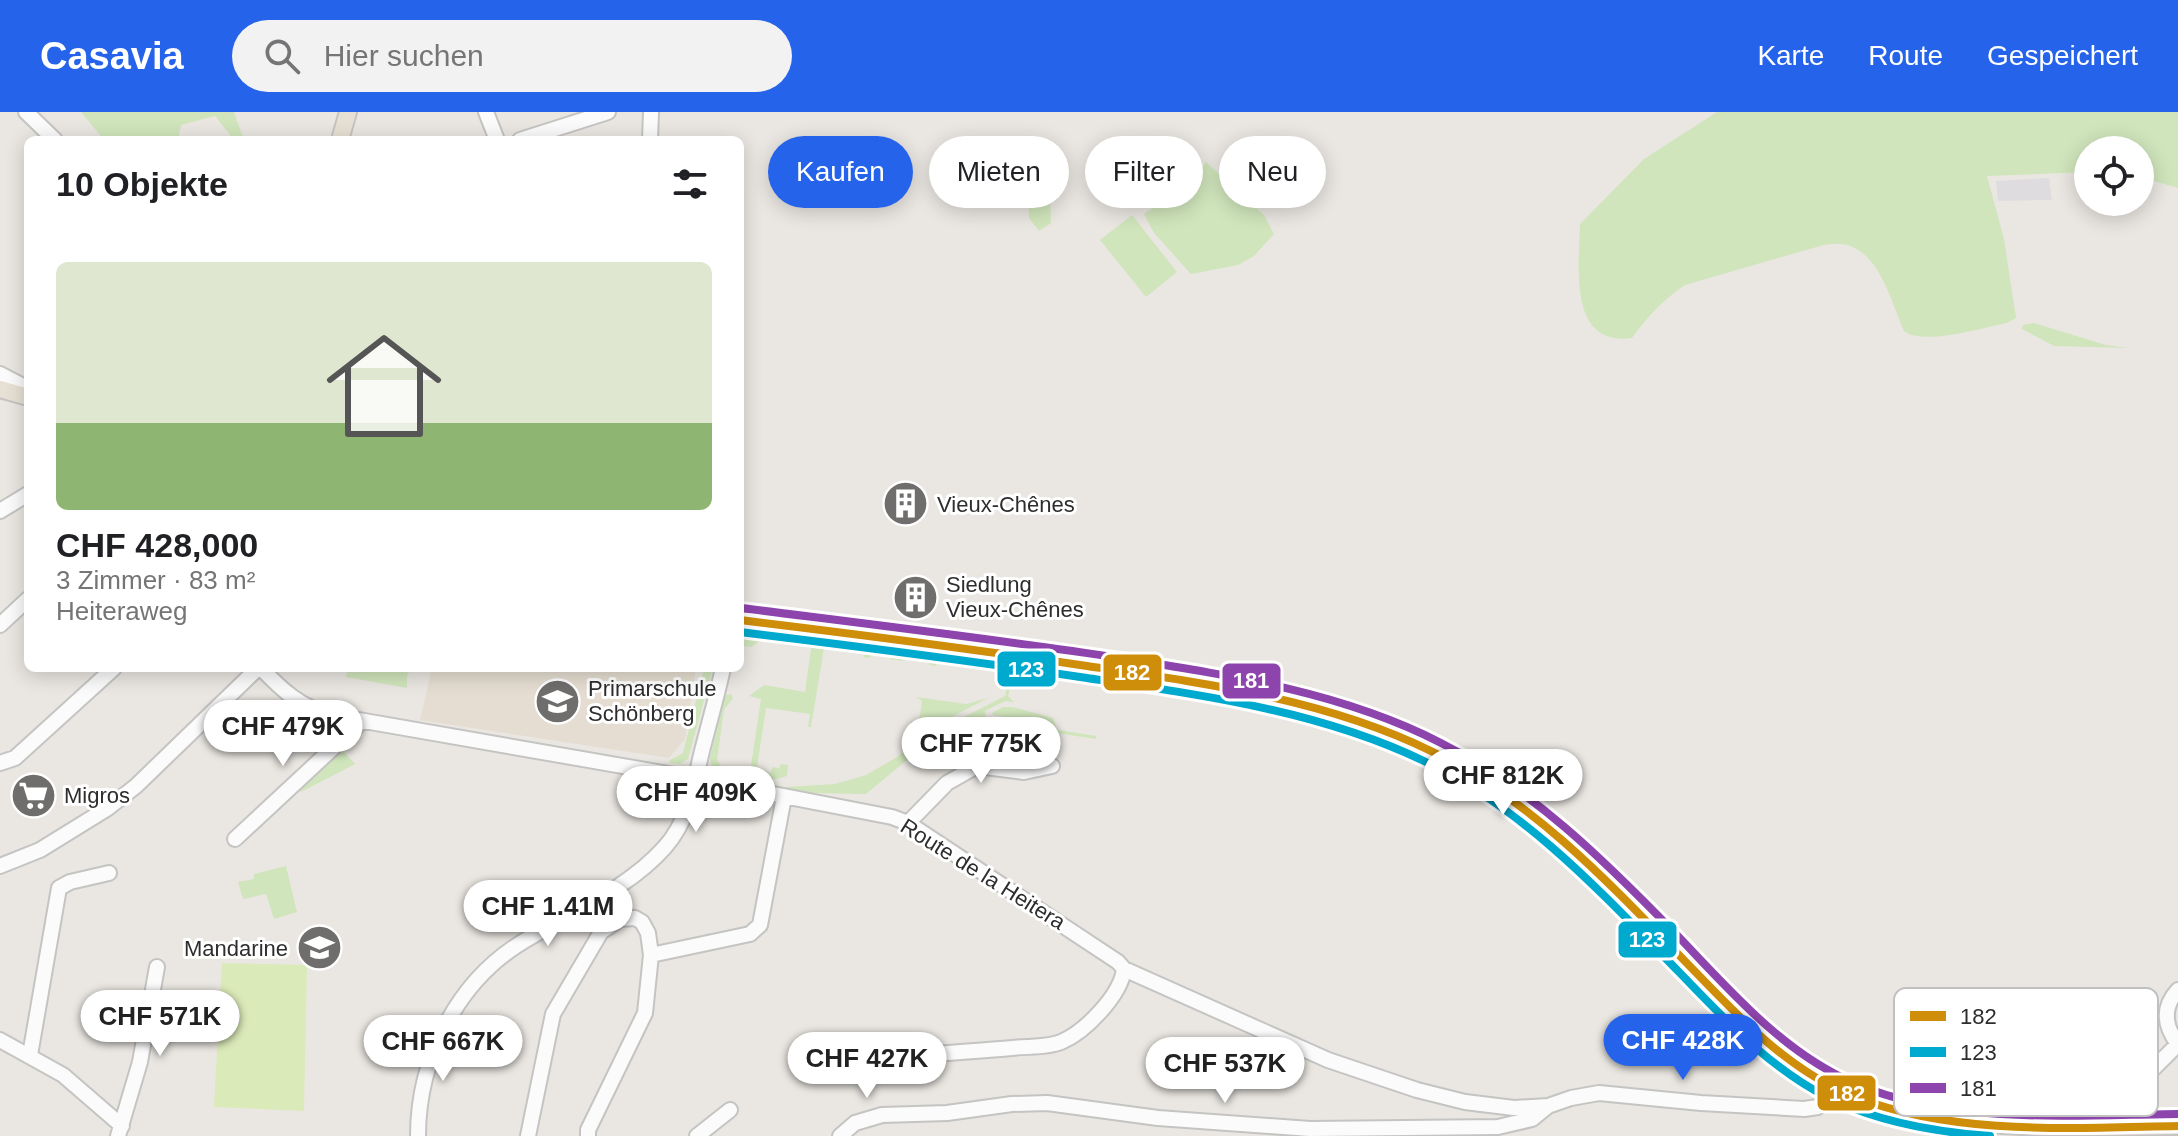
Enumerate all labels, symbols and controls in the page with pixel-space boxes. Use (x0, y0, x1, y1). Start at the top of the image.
search box (232, 20, 792, 92)
icon: search (260, 34, 304, 78)
text: Casavia (40, 35, 184, 77)
text: Hier suchen (324, 39, 484, 72)
text: Karte (1757, 40, 1824, 71)
text: Route (1868, 40, 1943, 71)
text: Gespeichert (1987, 40, 2138, 71)
chip: Kaufen (768, 136, 913, 208)
chip: Mieten (929, 136, 1069, 208)
chip: Filter (1085, 136, 1203, 208)
chip: Neu (1219, 136, 1326, 208)
map controls (2074, 136, 2154, 216)
button: locate (2074, 136, 2154, 216)
icon: filters (668, 162, 712, 206)
text: 10 Objekte (56, 165, 228, 203)
icon: home (312, 314, 456, 458)
building icon: Vieux-Chênes (882, 480, 930, 528)
place label: Vieux-Chênes (937, 492, 1075, 517)
text: CHF 428,000 (56, 526, 258, 564)
text: 3 Zimmer · 83 m² (56, 565, 255, 595)
place label: Siedlung Vieux-Chênes (946, 572, 1084, 622)
building icon: Siedlung Vieux-Chênes (891, 573, 939, 621)
text: Heiteraweg (56, 596, 188, 626)
line badge: 123 (996, 650, 1057, 688)
line badge: 182 (1102, 653, 1163, 692)
text: 123 (1008, 657, 1044, 682)
text: 182 (1114, 660, 1150, 685)
line badge: 181 (1221, 662, 1282, 700)
text: 181 (1233, 668, 1269, 693)
place label: Primarschule Schönberg (588, 676, 716, 726)
school or university icon: Primarschule Schönberg (533, 677, 581, 725)
pin: CHF 479K (200, 700, 366, 768)
text: CHF 479K (222, 711, 344, 741)
pin: CHF 775K (898, 717, 1064, 785)
text: CHF 775K (920, 728, 1042, 758)
pin: CHF 812K (1420, 749, 1586, 817)
text: CHF 812K (1442, 760, 1564, 790)
pin: CHF 409K (613, 766, 779, 834)
supermarket icon: Migros (9, 771, 57, 819)
text: CHF 409K (635, 777, 757, 807)
place label: Migros (64, 783, 130, 808)
street label: Route de la Heitera (896, 813, 1071, 935)
pin: CHF 1.41M (456, 880, 640, 948)
text: CHF 1.41M (482, 891, 614, 921)
line badge: 123 (1617, 920, 1678, 959)
school or university icon: Mandarine (295, 924, 343, 972)
text: 123 (1629, 927, 1665, 952)
place label: Mandarine (184, 936, 288, 961)
legend (1894, 988, 2158, 1116)
pin: CHF 571K (77, 990, 243, 1058)
text: CHF 571K (99, 1001, 221, 1031)
text: 182 (1960, 1004, 1997, 1029)
pin: CHF 428K (1600, 1014, 1766, 1082)
pin: CHF 667K (360, 1015, 526, 1083)
text: CHF 428K (1622, 1025, 1744, 1055)
text: CHF 667K (382, 1026, 504, 1056)
pin: CHF 427K (784, 1032, 950, 1100)
pin: CHF 537K (1142, 1037, 1308, 1105)
text: 123 (1960, 1040, 1997, 1065)
text: CHF 427K (806, 1043, 928, 1073)
text: CHF 537K (1164, 1048, 1286, 1078)
line badge: 182 (1816, 1074, 1877, 1112)
text: 181 (1960, 1076, 1997, 1101)
text: 182 (1829, 1081, 1865, 1106)

